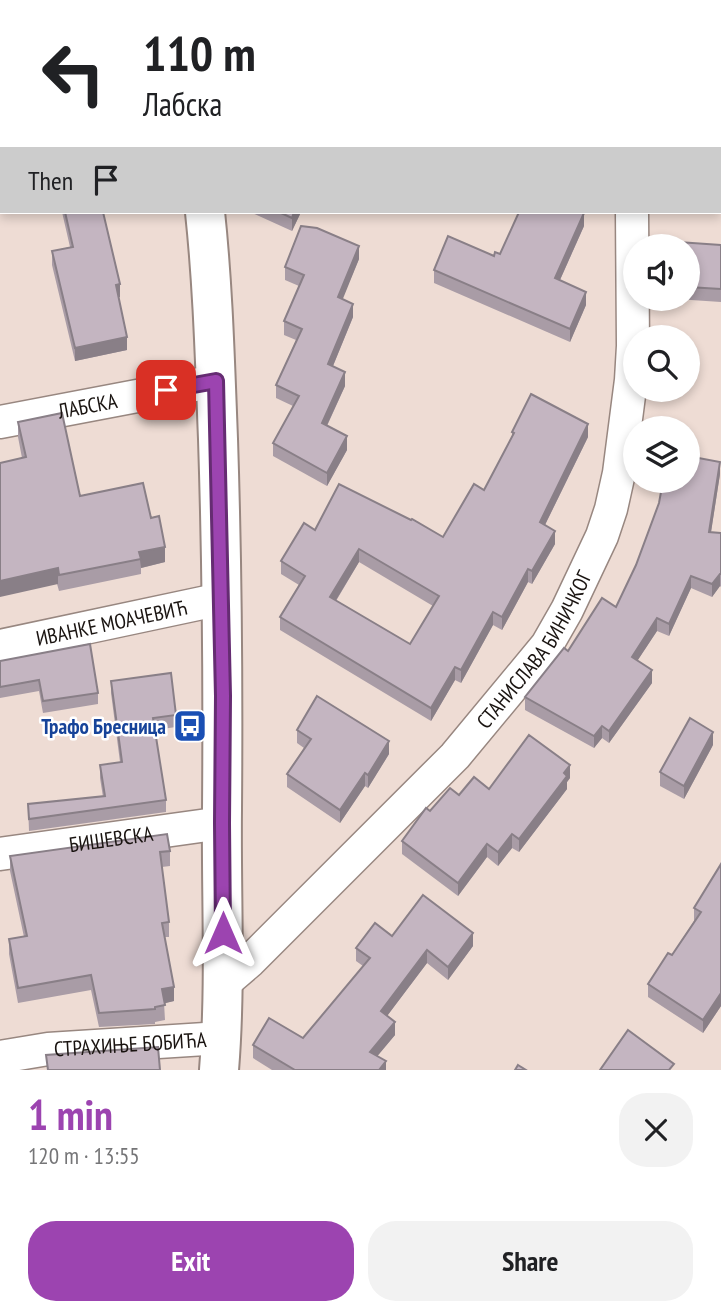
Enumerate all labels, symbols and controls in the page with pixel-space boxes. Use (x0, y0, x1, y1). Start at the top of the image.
text: 110 m (143, 21, 256, 85)
icon: left (28, 28, 119, 119)
text: Лабска (143, 83, 222, 125)
icon: arrive (87, 161, 125, 199)
text: Then (28, 164, 73, 197)
map controls (623, 234, 700, 493)
button: sound (623, 234, 700, 311)
button: search (623, 325, 700, 402)
pin (136, 360, 196, 420)
icon: arrive (147, 371, 185, 409)
street label: ЛАБСКА (55, 387, 119, 424)
button: layers (623, 416, 700, 493)
street label: СТАНИСЛАВА БИНИЧКОГ (470, 566, 597, 734)
street label: ИВАНКЕ МОАЧЕВИЋ (33, 593, 190, 652)
bus stop icon: Трафо Бресница (171, 707, 209, 745)
place label: Трафо Бресница (41, 713, 166, 740)
street label: БИШЕВСКА (67, 819, 155, 858)
position arrow (186, 896, 260, 970)
street label: СТРАХИЊЕ БОБИЋА (53, 1025, 207, 1062)
text: 1 min (28, 1087, 113, 1142)
button: close (619, 1093, 693, 1167)
text: 120 m · 13:55 (28, 1141, 140, 1170)
button: Exit (28, 1221, 354, 1301)
button: Share (368, 1221, 693, 1301)

